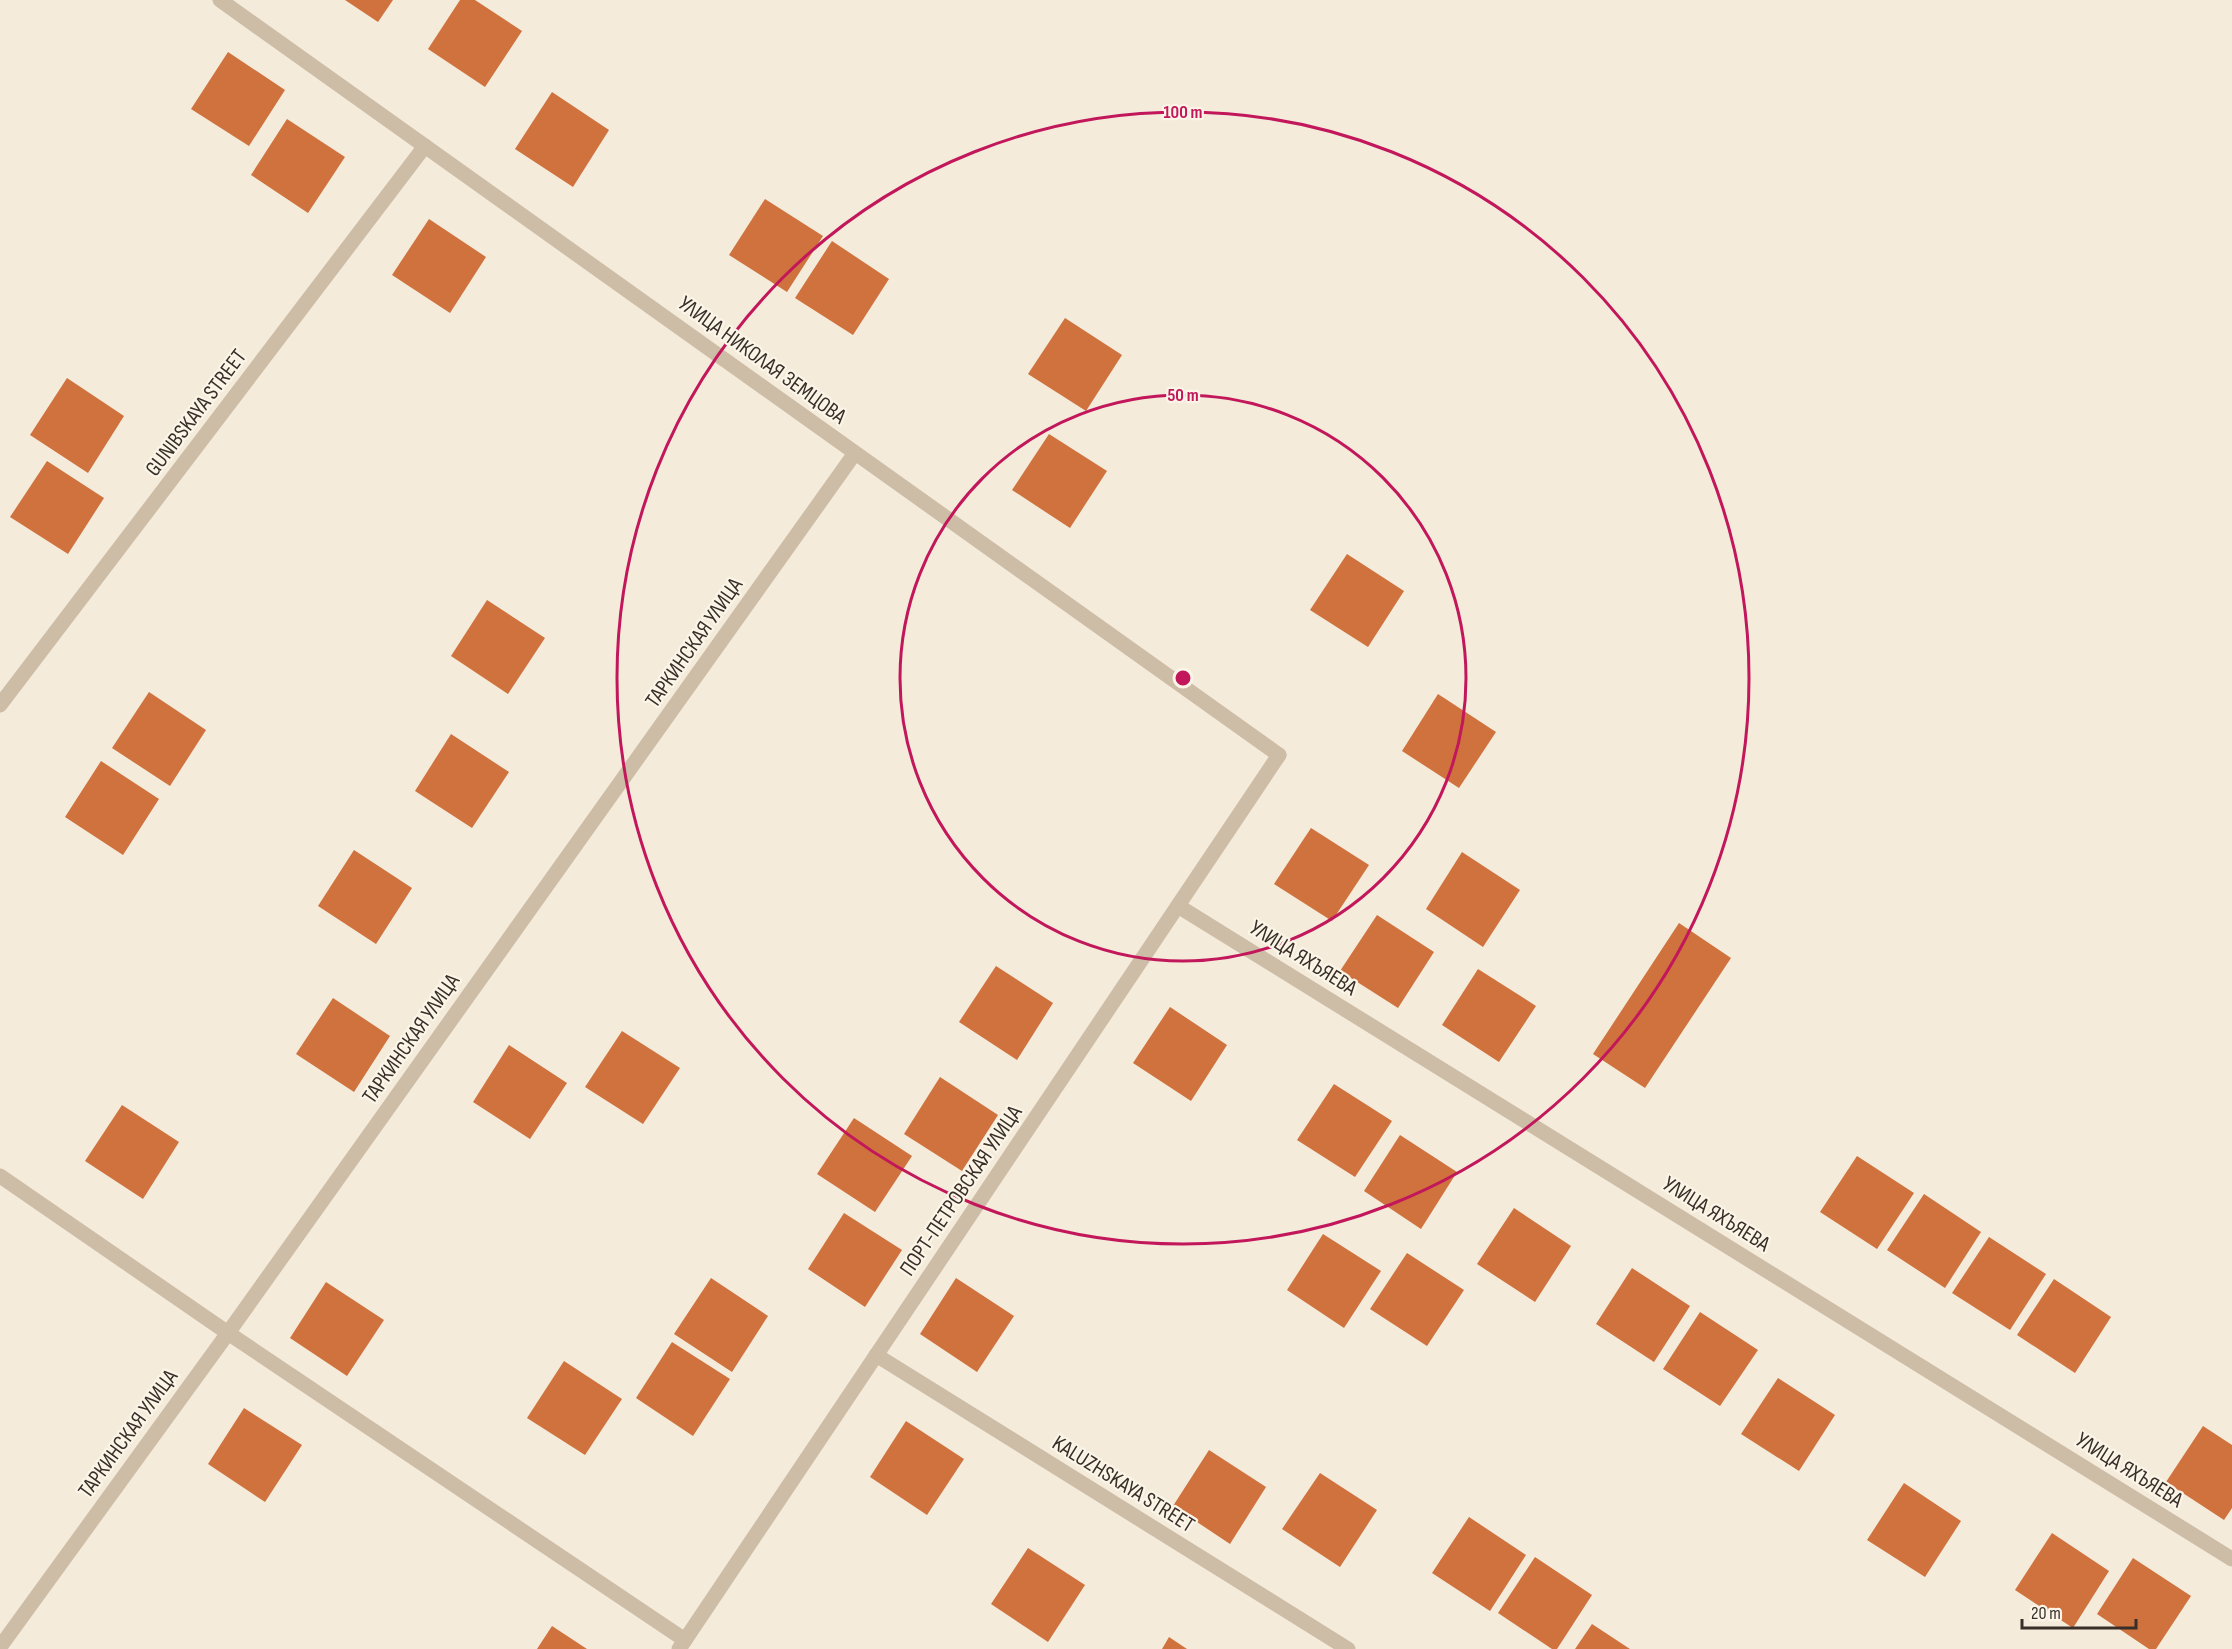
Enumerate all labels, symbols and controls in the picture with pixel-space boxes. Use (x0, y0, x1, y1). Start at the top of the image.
text: 100 m (1164, 102, 1203, 123)
street label: УЛИЦА НИКОЛАЯ ЗЕМЦОВА (673, 290, 852, 431)
street label: GUNIBSKAYA STREET (140, 344, 253, 482)
text: 50 m (1167, 385, 1199, 406)
street label: ТАРКИНСКАЯ УЛИЦА (640, 572, 749, 713)
centre of rings (1173, 668, 1193, 688)
street label: УЛИЦА ЯХЪЯЕВА (1244, 915, 1362, 1002)
street label: ТАРКИНСКАЯ УЛИЦА (357, 968, 466, 1109)
street label: ПОРТ-ПЕТРОВСКАЯ УЛИЦА (894, 1100, 1029, 1281)
street label: УЛИЦА ЯХЪЯЕВА (1657, 1171, 1775, 1258)
street label: ТАРКИНСКАЯ УЛИЦА (73, 1364, 184, 1503)
street label: УЛИЦА ЯХЪЯЕВА (2070, 1427, 2188, 1514)
street label: KALUZHSKAYA STREET (1047, 1430, 1199, 1539)
scale bar (2022, 1592, 2136, 1630)
text: 20 m (2031, 1603, 2061, 1624)

